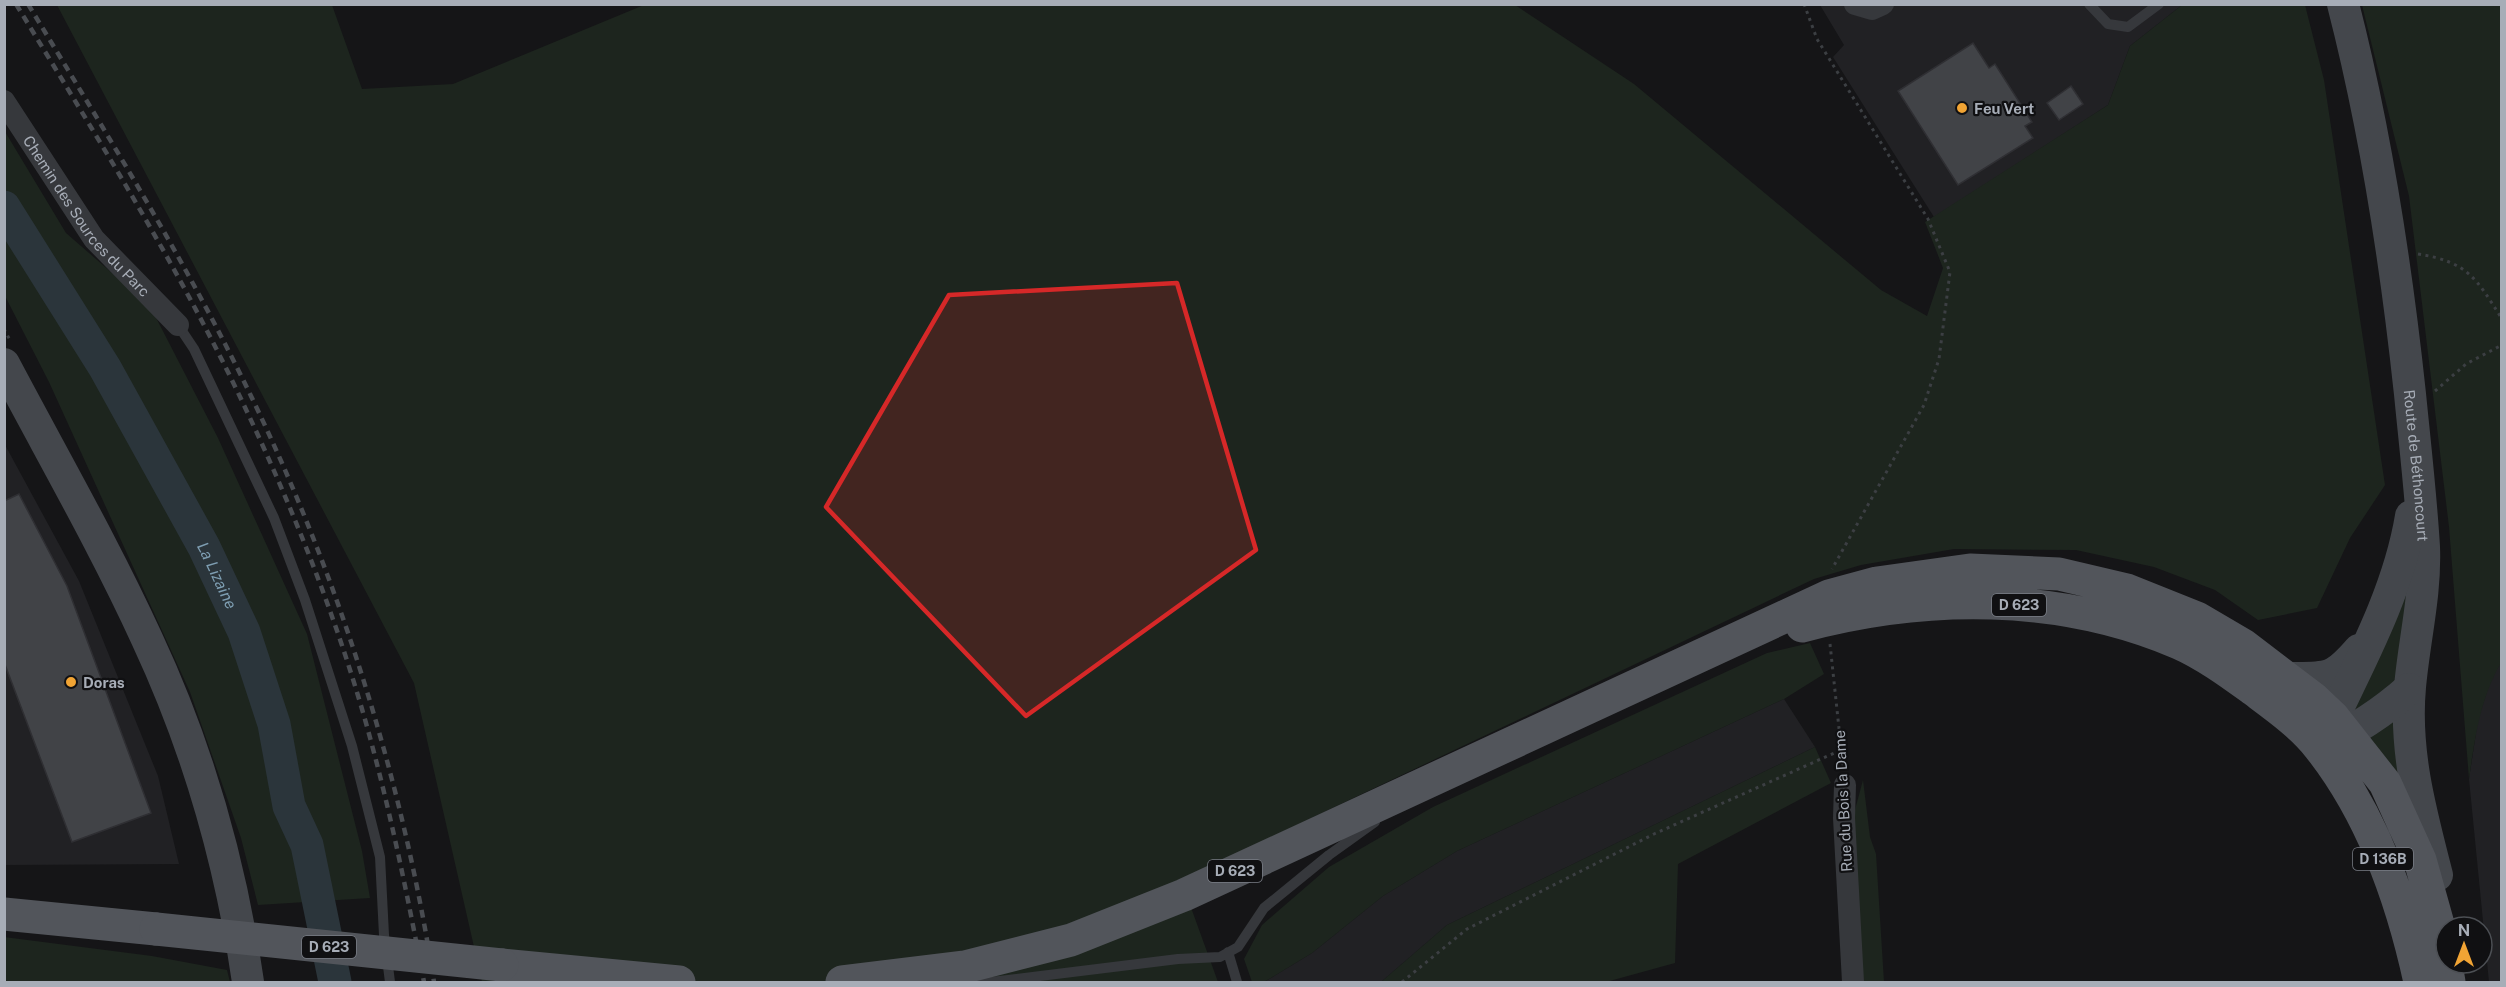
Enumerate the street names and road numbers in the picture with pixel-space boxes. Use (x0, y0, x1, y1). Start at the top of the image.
street label: Chemin des Sources du Parc (20, 132, 154, 300)
street label: Route de Béthoncourt (2401, 389, 2432, 542)
road number: D 623 (1992, 594, 2046, 616)
street label: Rue du Bois la Dame (1831, 730, 1855, 872)
road number: D 136B (2353, 848, 2413, 870)
road number: D 623 (1208, 860, 1262, 882)
road number: D 623 (302, 936, 356, 958)

